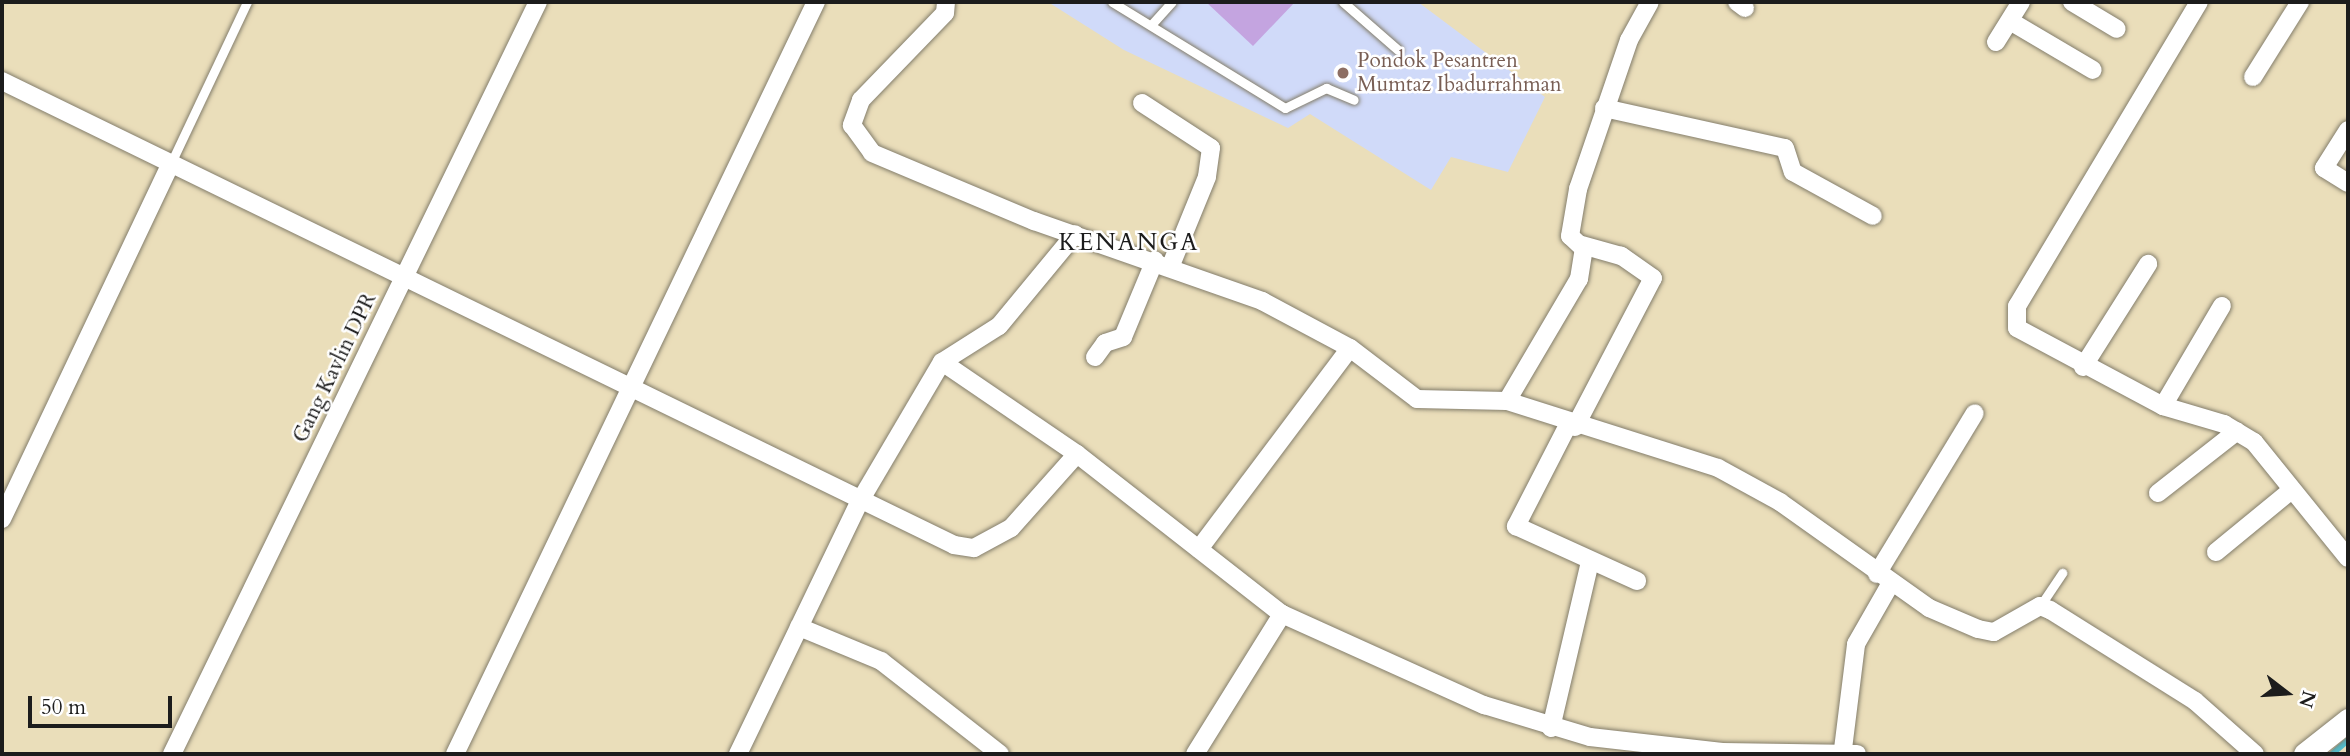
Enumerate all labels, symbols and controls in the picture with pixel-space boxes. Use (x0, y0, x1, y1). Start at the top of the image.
place label: Pondok Pesantren Mumtaz Ibadurrahman (1357, 48, 1562, 98)
marker: Pondok Pesantren Mumtaz Ibadurrahman (1335, 65, 1351, 81)
district label: KENANGA (1059, 229, 1199, 257)
street label: Gang Kavlin DPR (288, 289, 382, 447)
north arrow (2252, 658, 2322, 728)
scale bar (32, 682, 175, 726)
text: N (2292, 687, 2322, 711)
text: 50 m (41, 693, 86, 722)

